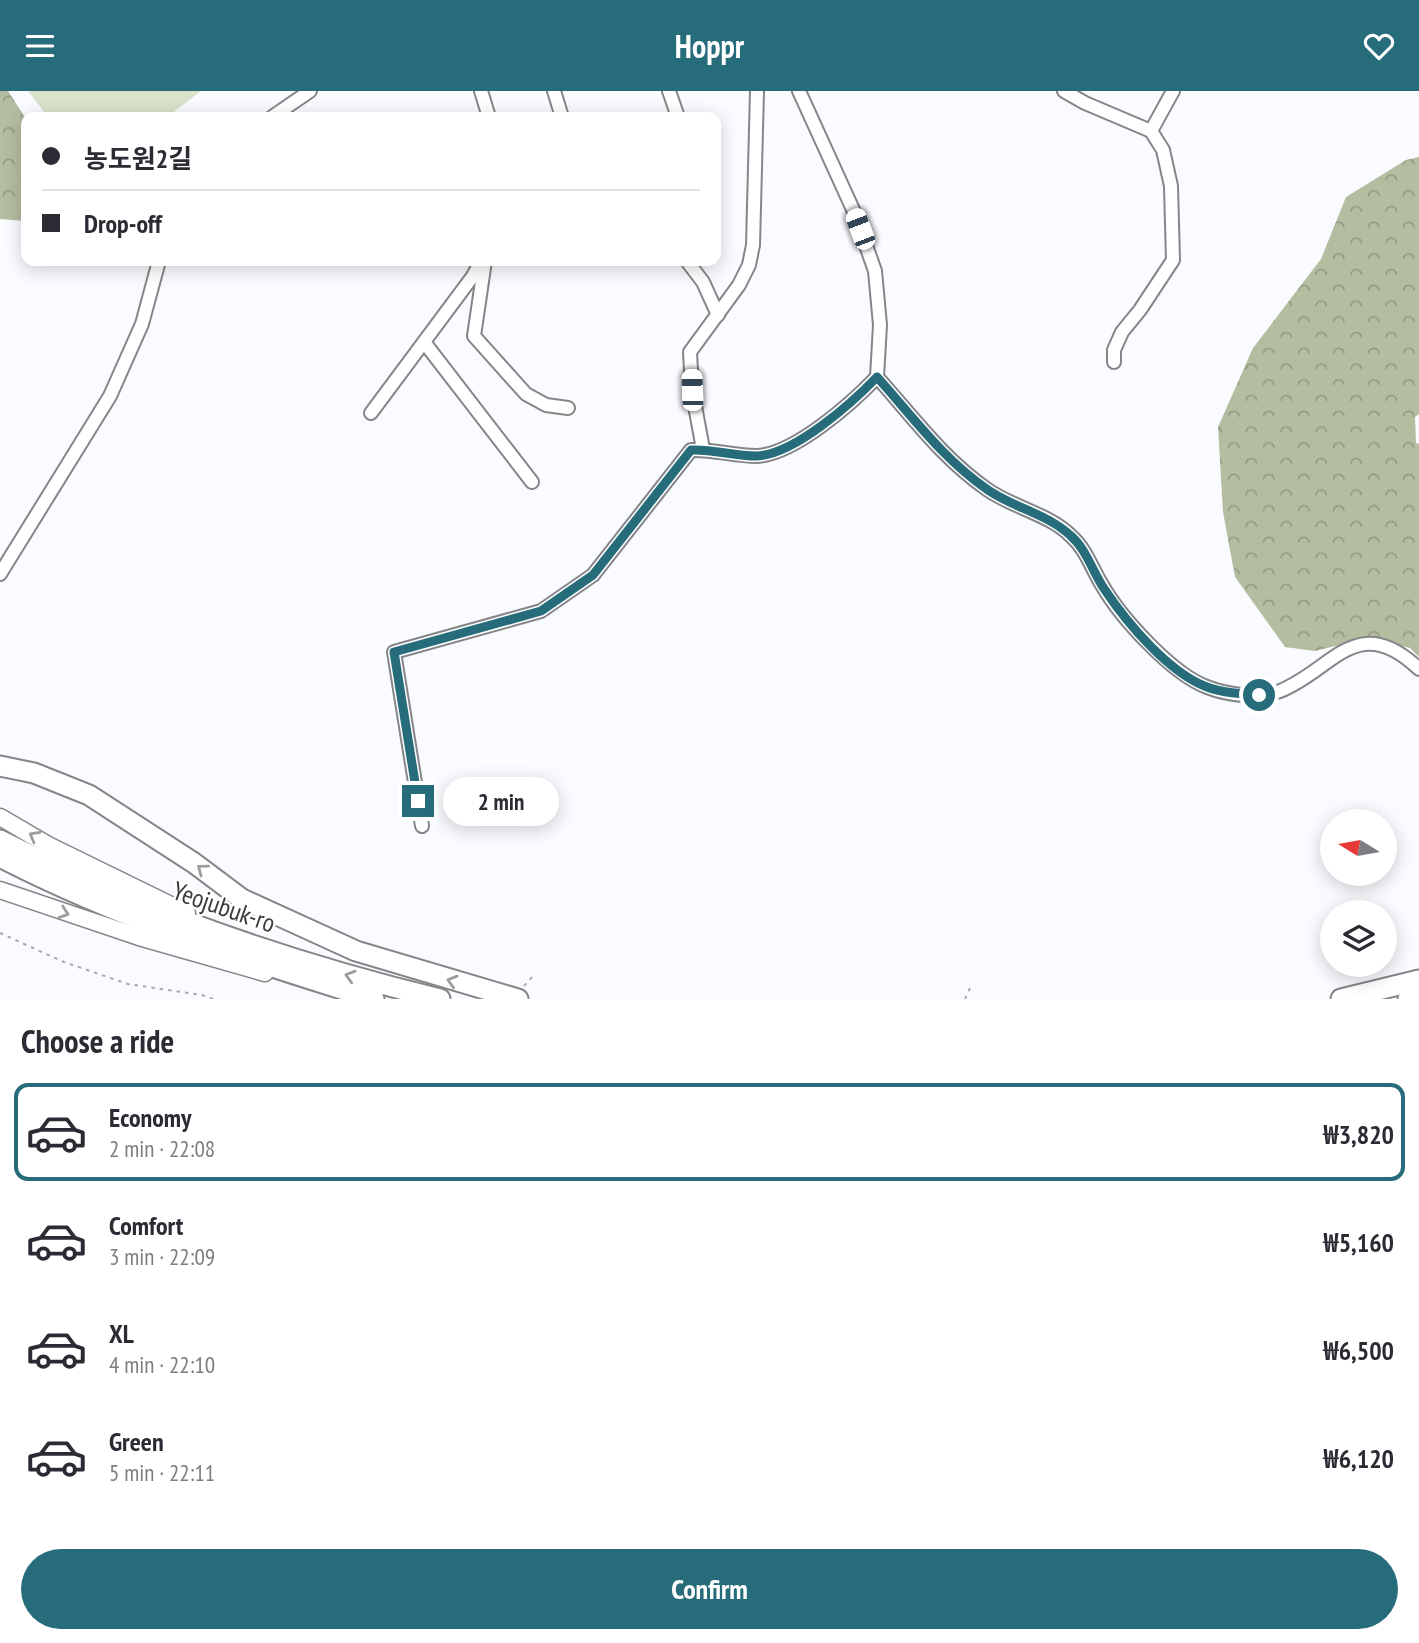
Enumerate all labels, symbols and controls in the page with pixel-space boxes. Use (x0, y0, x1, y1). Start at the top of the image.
text: Hoppr (675, 25, 744, 67)
icon: menu (21, 27, 59, 65)
icon: heart (1360, 27, 1398, 65)
text: 농도원2길 (84, 142, 192, 175)
car (843, 206, 878, 252)
text: Drop-off (84, 207, 162, 240)
car (681, 369, 704, 411)
route start (1243, 679, 1275, 711)
callout: 2 min (442, 777, 558, 825)
route end (402, 785, 434, 817)
text: 2 min (478, 787, 524, 816)
north arrow (1320, 809, 1396, 885)
map controls (1320, 809, 1397, 977)
one-way arrow (29, 831, 42, 844)
one-way arrow (197, 864, 210, 877)
street label: Yeojubuk-ro (169, 874, 280, 939)
button: layers (1320, 900, 1397, 977)
one-way arrow (58, 905, 70, 919)
one-way arrow (344, 969, 356, 984)
one-way arrow (447, 974, 459, 989)
text: Choose a ride (21, 1020, 174, 1062)
icon: car (25, 1101, 88, 1164)
text: Economy (109, 1101, 191, 1134)
text: ₩3,820 (1323, 1118, 1394, 1151)
text: 2 min · 22:08 (109, 1134, 215, 1163)
icon: car (25, 1209, 88, 1272)
text: Comfort (109, 1209, 183, 1242)
text: ₩5,160 (1323, 1226, 1394, 1259)
text: 3 min · 22:09 (109, 1242, 215, 1271)
icon: car (25, 1317, 88, 1380)
text: XL (109, 1317, 134, 1350)
text: ₩6,500 (1323, 1334, 1394, 1367)
text: 4 min · 22:10 (109, 1350, 215, 1379)
icon: car (25, 1425, 88, 1488)
text: Green (109, 1425, 164, 1458)
text: ₩6,120 (1323, 1442, 1394, 1475)
text: 5 min · 22:11 (109, 1458, 215, 1487)
button: Confirm (21, 1549, 1398, 1629)

